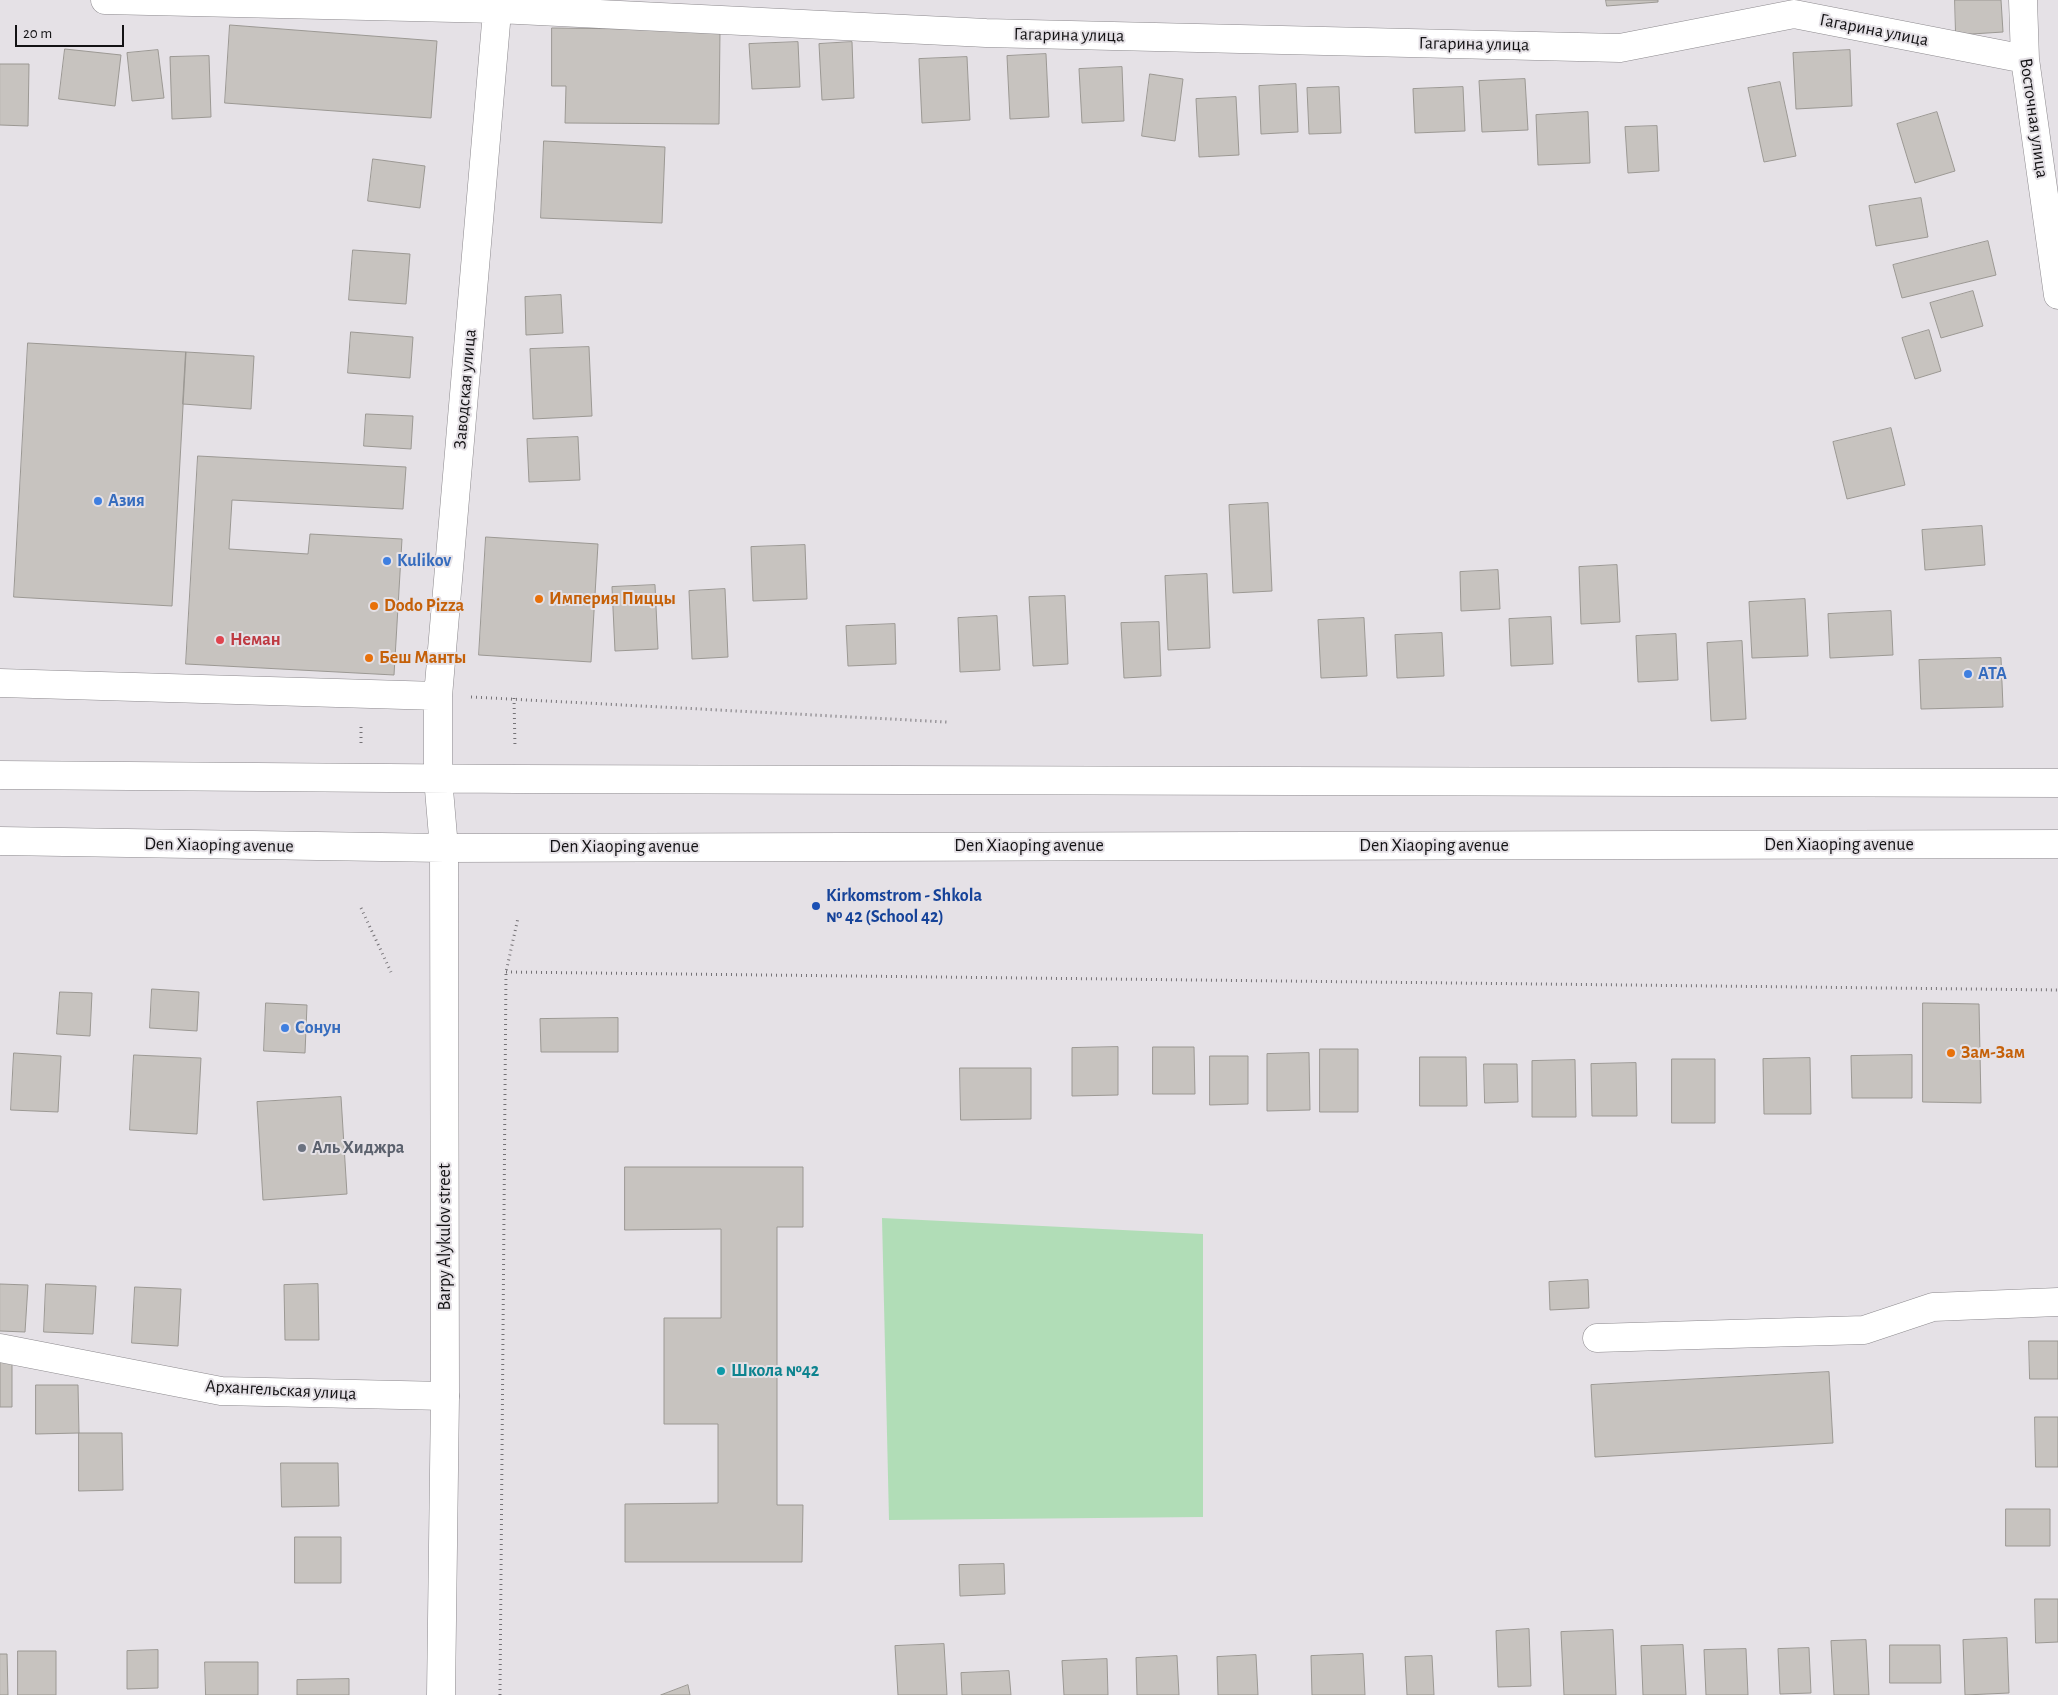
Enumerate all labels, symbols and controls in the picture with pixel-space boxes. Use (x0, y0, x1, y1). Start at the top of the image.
street label: Гагарина улица (1818, 9, 1930, 51)
scale bar (18, 15, 126, 47)
street label: Гагарина улица (1013, 23, 1125, 47)
text: 20 m (23, 26, 52, 41)
street label: Гагарина улица (1418, 32, 1530, 56)
street label: Восточная улица (2015, 57, 2053, 179)
street label: Заводская улица (449, 328, 481, 450)
place label: Азия (108, 490, 145, 512)
marker: Азия (92, 495, 104, 507)
place label: Kulikov (397, 550, 451, 572)
marker: Kulikov (381, 555, 393, 567)
place label: Империя Пиццы (549, 588, 676, 610)
marker: Империя Пиццы (533, 593, 545, 605)
place label: Dodo Pizza (384, 595, 464, 617)
marker: Dodo Pizza (368, 600, 380, 612)
place label: Неман (230, 629, 281, 651)
marker: Неман (214, 634, 226, 646)
place label: Беш Манты (379, 647, 466, 669)
marker: Беш Манты (363, 652, 375, 664)
place label: АТА (1978, 663, 2007, 685)
marker: АТА (1962, 668, 1974, 680)
street label: Den Xiaoping avenue (144, 833, 294, 857)
street label: Den Xiaoping avenue (1764, 834, 1914, 856)
street label: Den Xiaoping avenue (954, 835, 1104, 857)
street label: Den Xiaoping avenue (1359, 835, 1509, 857)
street label: Den Xiaoping avenue (549, 836, 699, 858)
place label: Kirkomstrom - Shkola № 42 (School 42) (826, 885, 982, 928)
marker: Kirkomstrom - Shkola № 42 (School 42) (810, 900, 822, 912)
place label: Сонун (295, 1017, 341, 1039)
marker: Сонун (279, 1022, 291, 1034)
place label: Зам-Зам (1961, 1042, 2025, 1064)
marker: Зам-Зам (1945, 1047, 1957, 1059)
place label: Аль Хиджра (312, 1137, 404, 1159)
marker: Аль Хиджра (296, 1142, 308, 1154)
street label: Barpy Alykulov street (434, 1163, 456, 1311)
place label: Школа №42 (731, 1360, 819, 1382)
marker: Школа №42 (715, 1365, 727, 1377)
street label: Архангельская улица (205, 1375, 357, 1405)

